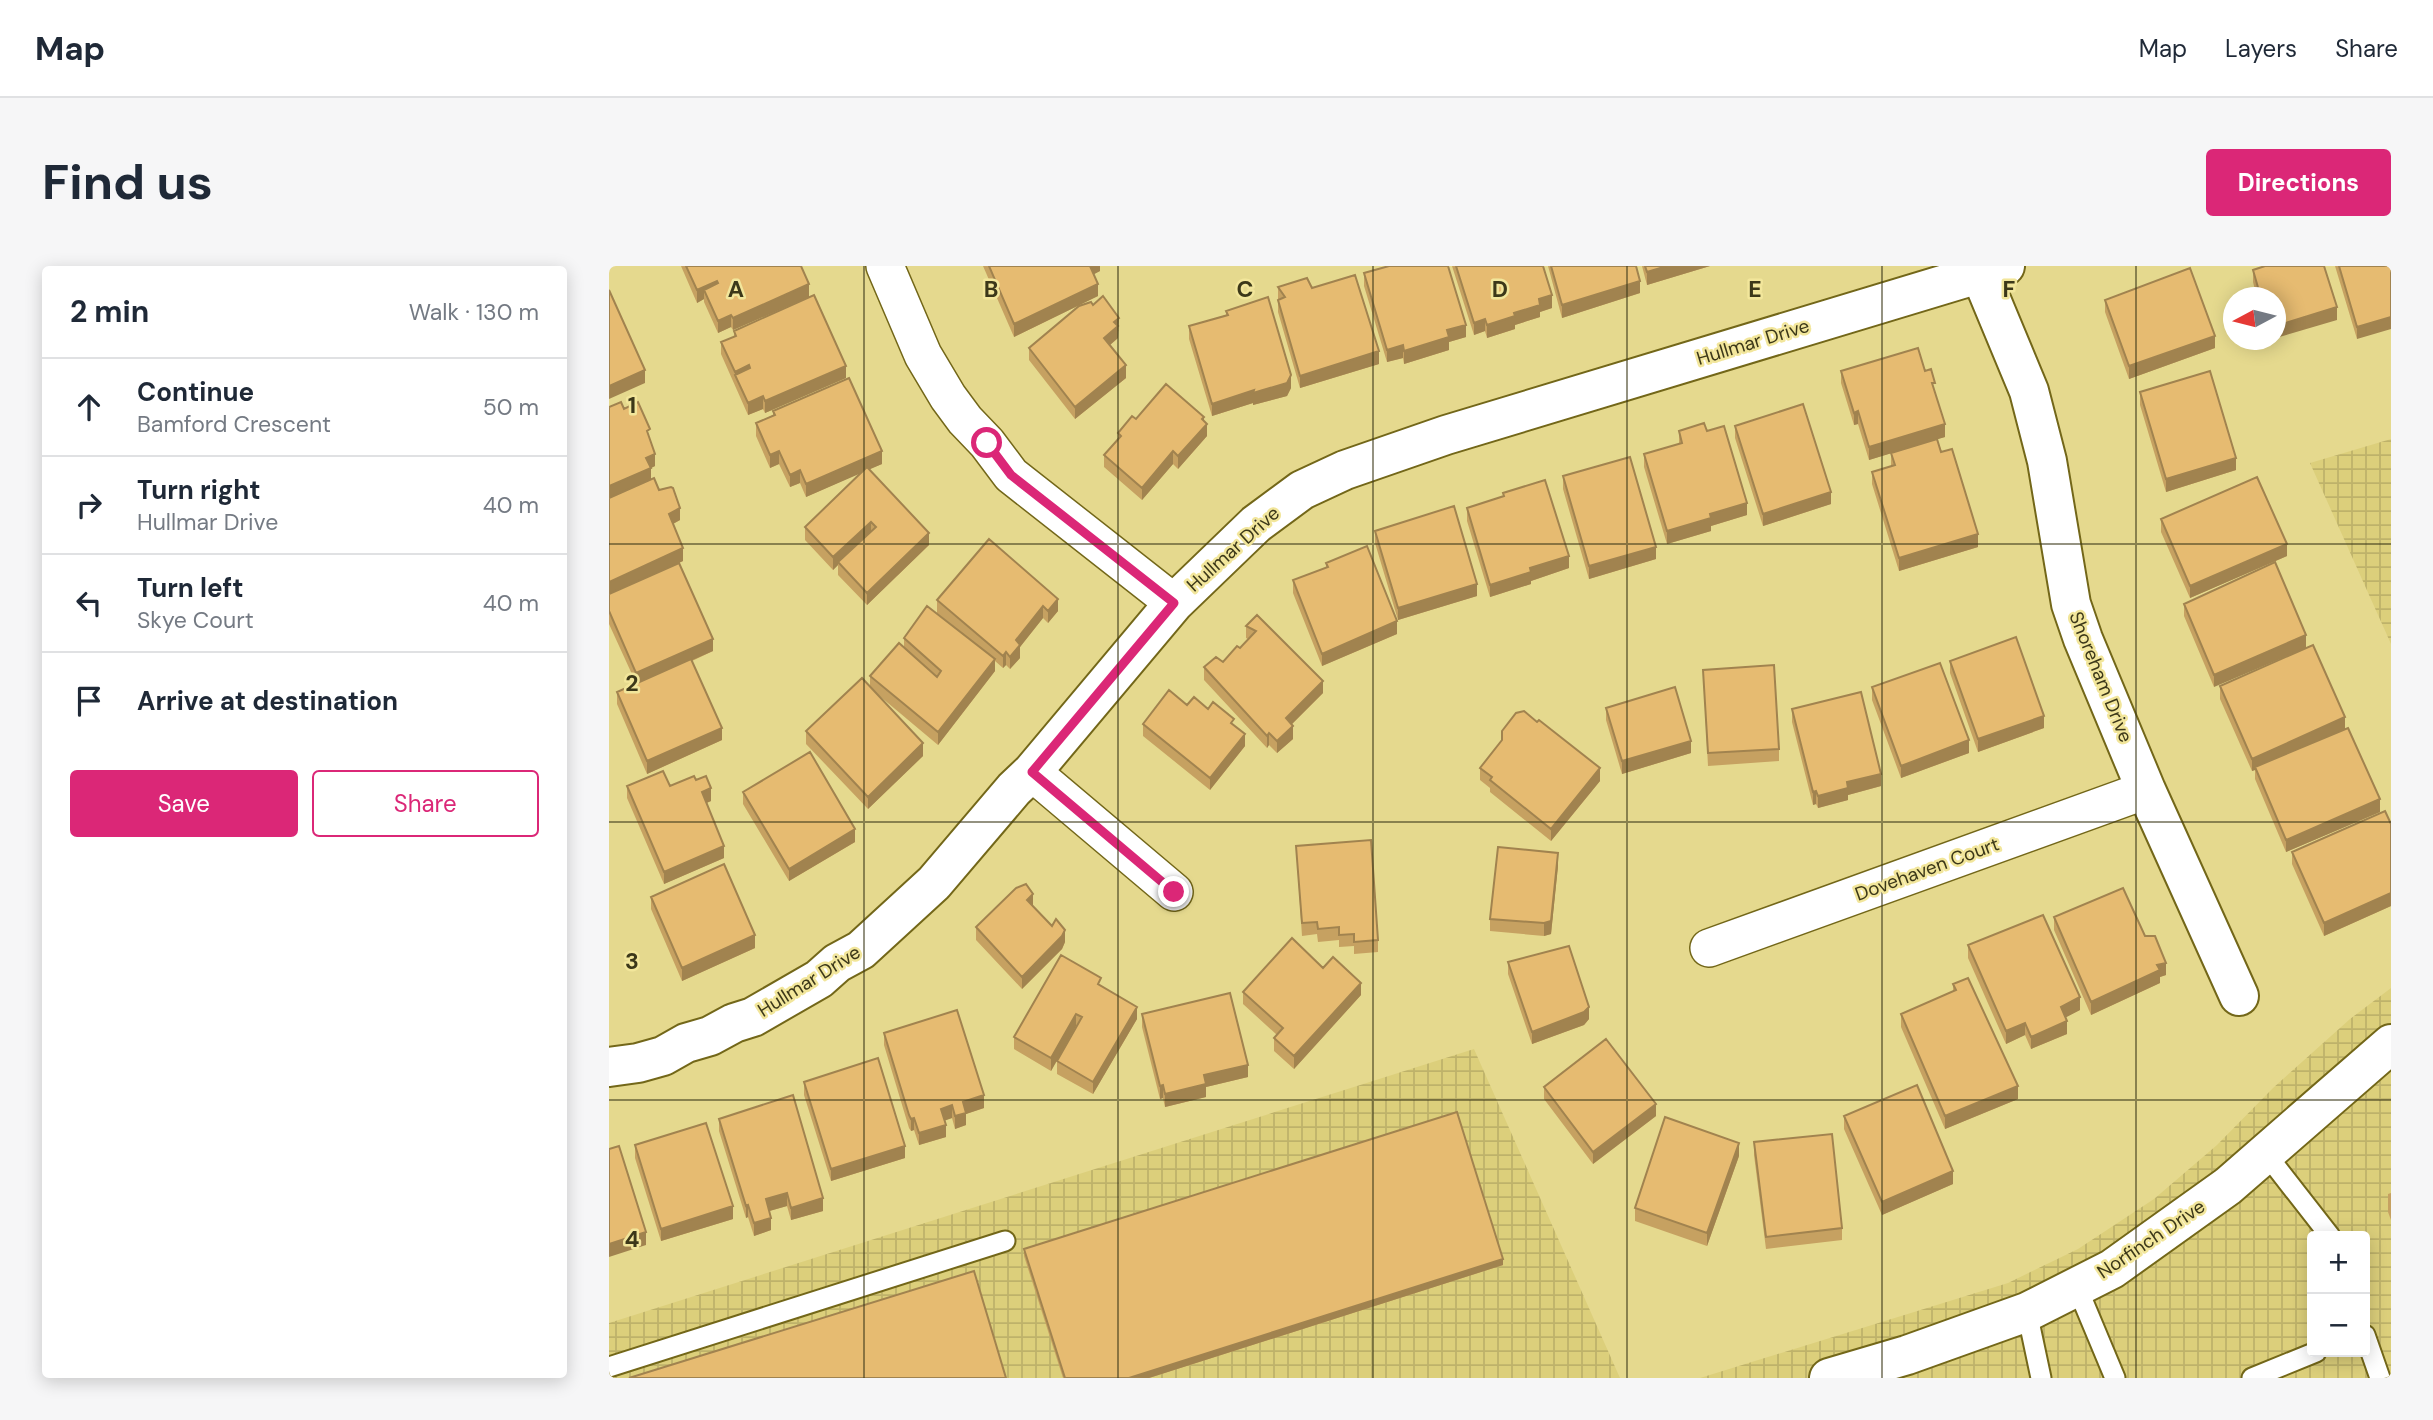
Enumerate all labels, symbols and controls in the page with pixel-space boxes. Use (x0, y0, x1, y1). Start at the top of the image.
text: Map (35, 27, 105, 70)
text: Map (2139, 33, 2187, 64)
text: Layers (2225, 33, 2297, 64)
text: Share (2335, 33, 2398, 64)
button: Directions (2206, 149, 2391, 216)
text: Find us (42, 150, 213, 214)
text: A (728, 274, 744, 304)
text: B (984, 274, 998, 304)
text: C (1237, 274, 1253, 304)
text: D (1492, 274, 1508, 304)
text: E (1748, 274, 1762, 304)
text: F (2003, 274, 2016, 304)
north arrow (2223, 287, 2286, 350)
text: 2 min (70, 292, 149, 331)
text: Walk · 130 m (409, 297, 539, 327)
street label: Hullmar Drive (1694, 313, 1812, 371)
text: Continue (137, 375, 254, 409)
icon: ahead (70, 388, 108, 426)
text: 1 (628, 390, 636, 420)
text: 50 m (483, 392, 539, 422)
text: Bamford Crescent (137, 409, 331, 439)
route start (971, 427, 1002, 458)
text: Turn right (137, 473, 261, 507)
icon: right (70, 486, 108, 524)
text: 40 m (483, 490, 539, 520)
street label: Hullmar Drive (1181, 501, 1285, 597)
text: Hullmar Drive (137, 507, 278, 537)
text: Turn left (137, 571, 244, 605)
icon: left (70, 584, 108, 622)
text: 40 m (483, 588, 539, 618)
text: Skye Court (137, 605, 254, 635)
street label: Shoreham Drive (2063, 608, 2139, 746)
text: 2 (625, 668, 639, 698)
icon: arrive (70, 682, 108, 720)
text: Arrive at destination (137, 684, 398, 718)
button: Save (70, 770, 298, 837)
button: Share (312, 770, 539, 837)
street label: Dovehaven Court (1851, 831, 2003, 907)
route end (1158, 876, 1189, 907)
street label: Hullmar Drive (753, 939, 865, 1023)
text: 3 (625, 946, 639, 976)
street label: Norfinch Drive (2092, 1194, 2210, 1284)
text: 4 (625, 1224, 640, 1254)
map controls (2307, 1231, 2370, 1357)
button: + (2307, 1231, 2370, 1294)
button: − (2307, 1294, 2370, 1357)

